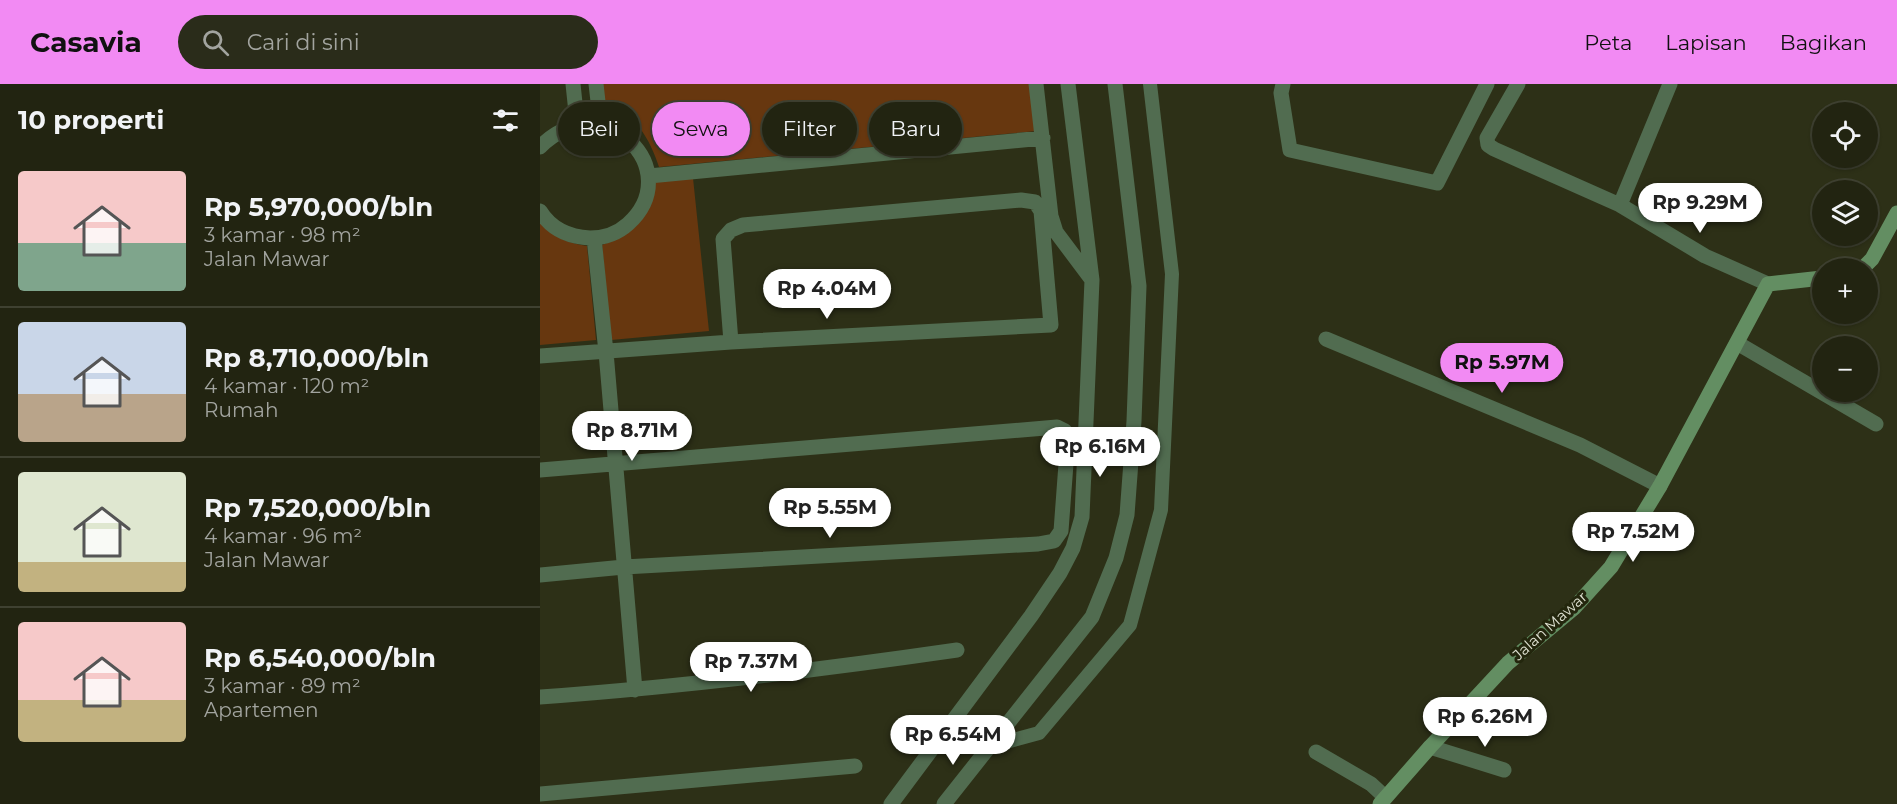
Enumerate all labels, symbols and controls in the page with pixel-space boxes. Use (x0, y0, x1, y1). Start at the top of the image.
search box (178, 15, 598, 69)
text: Casavia (30, 25, 142, 59)
icon: search (199, 26, 232, 59)
text: Cari di sini (247, 29, 360, 56)
text: Peta (1584, 30, 1632, 55)
text: Lapisan (1665, 30, 1747, 55)
text: Bagikan (1780, 30, 1867, 55)
chip: Beli (558, 102, 640, 156)
chip: Sewa (652, 102, 750, 156)
chip: Filter (762, 102, 857, 156)
chip: Baru (869, 102, 962, 156)
map controls (1812, 102, 1878, 402)
button: locate (1812, 102, 1878, 168)
text: 10 properti (18, 104, 164, 136)
icon: filters (489, 104, 522, 137)
button: layers (1812, 180, 1878, 246)
pin: Rp 9.29M (1638, 183, 1762, 234)
text: Rp 9.29M (1652, 190, 1748, 214)
text: Rp 5,970,000/bln (204, 191, 433, 223)
icon: home (66, 195, 138, 267)
text: 3 kamar · 98 m² (204, 223, 361, 247)
text: Jalan Mawar (204, 247, 329, 271)
button: + (1812, 258, 1878, 324)
pin: Rp 4.04M (765, 269, 889, 320)
text: Rp 4.04M (777, 276, 877, 300)
button: − (1812, 336, 1878, 402)
text: Rp 8,710,000/bln (204, 342, 429, 374)
pin: Rp 5.97M (1440, 343, 1564, 394)
icon: home (66, 346, 138, 418)
text: Rp 5.97M (1454, 350, 1550, 374)
text: 4 kamar · 120 m² (204, 374, 369, 398)
text: Rumah (204, 398, 278, 422)
pin: Rp 8.71M (570, 411, 694, 462)
text: Rp 8.71M (586, 418, 678, 442)
pin: Rp 6.16M (1038, 427, 1162, 478)
text: Rp 6.16M (1054, 434, 1146, 458)
pin: Rp 5.55M (768, 488, 892, 539)
text: Rp 7,520,000/bln (204, 492, 431, 524)
text: Rp 5.55M (783, 495, 877, 519)
icon: home (66, 496, 138, 568)
pin: Rp 7.52M (1571, 512, 1695, 563)
text: Rp 7.52M (1586, 519, 1680, 543)
text: 4 kamar · 96 m² (204, 524, 362, 548)
text: Jalan Mawar (204, 548, 329, 572)
street label: Jalan Mawar (1508, 587, 1591, 665)
text: Rp 6,540,000/bln (204, 642, 436, 674)
pin: Rp 7.37M (689, 642, 813, 693)
icon: home (66, 646, 138, 718)
text: Rp 7.37M (704, 649, 798, 673)
text: 3 kamar · 89 m² (204, 674, 361, 698)
pin: Rp 6.26M (1423, 697, 1547, 748)
text: Apartemen (204, 698, 319, 722)
text: Rp 6.26M (1437, 704, 1533, 728)
pin: Rp 6.54M (891, 715, 1015, 766)
text: Rp 6.54M (904, 722, 1002, 746)

